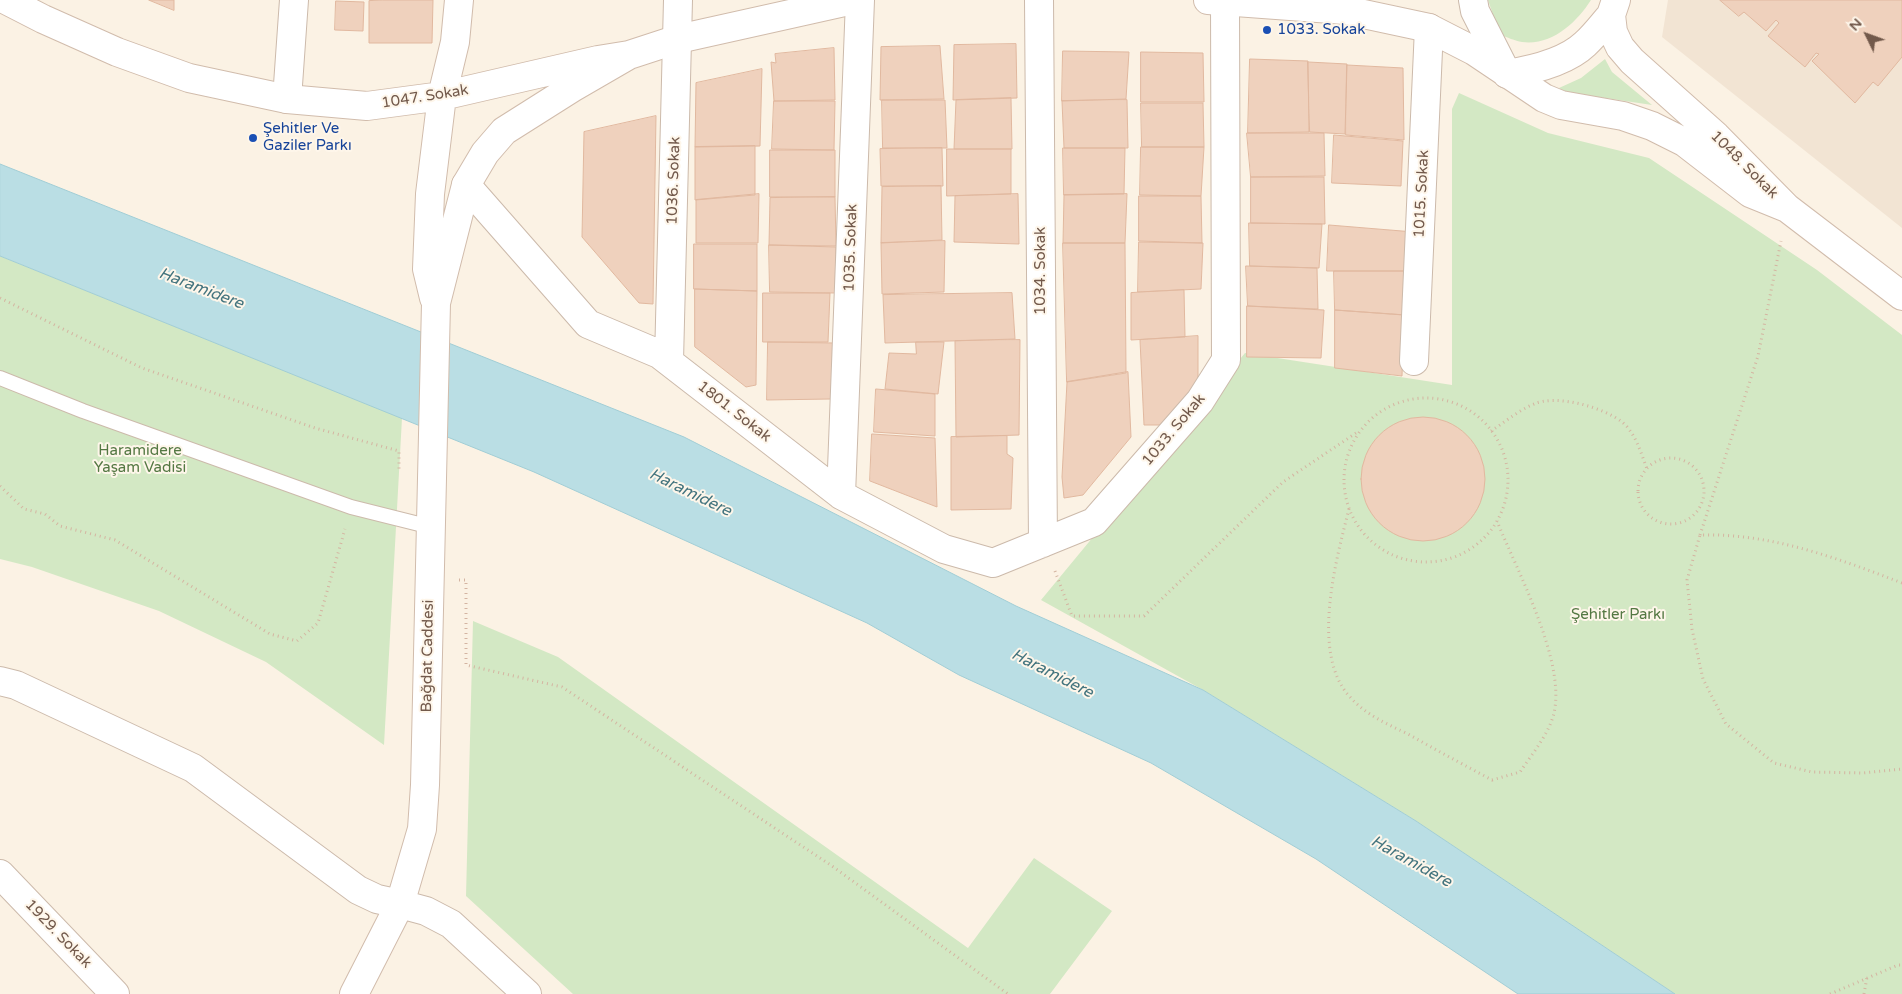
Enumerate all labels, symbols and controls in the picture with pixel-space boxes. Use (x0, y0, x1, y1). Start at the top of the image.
north arrow (1842, 10, 1892, 60)
text: N (1845, 15, 1866, 34)
place label: 1033. Sokak (1277, 21, 1365, 39)
marker: 1033. Sokak (1261, 24, 1273, 36)
street label: 1047. Sokak (380, 81, 470, 113)
place label: Şehitler Ve Gaziler Parkı (263, 120, 352, 155)
street label: 1048. Sokak (1706, 127, 1782, 203)
marker: Şehitler Ve Gaziler Parkı (247, 132, 259, 144)
street label: 1036. Sokak (663, 136, 685, 226)
street label: 1015. Sokak (1411, 149, 1433, 239)
street label: 1035. Sokak (840, 204, 862, 292)
street label: 1034. Sokak (1032, 227, 1050, 315)
water label: Haramidere (156, 264, 246, 314)
street label: 1801. Sokak (694, 378, 774, 446)
street label: 1033. Sokak (1139, 390, 1209, 470)
park label: Haramidere Yaşam Vadisi (94, 442, 186, 477)
water label: Haramidere (646, 465, 734, 521)
street label: Bağdat Caddesi (418, 599, 438, 713)
park label: Şehitler Parkı (1571, 606, 1665, 624)
water label: Haramidere (1008, 645, 1096, 703)
water label: Haramidere (1367, 832, 1455, 892)
street label: 1929. Sokak (21, 896, 95, 972)

